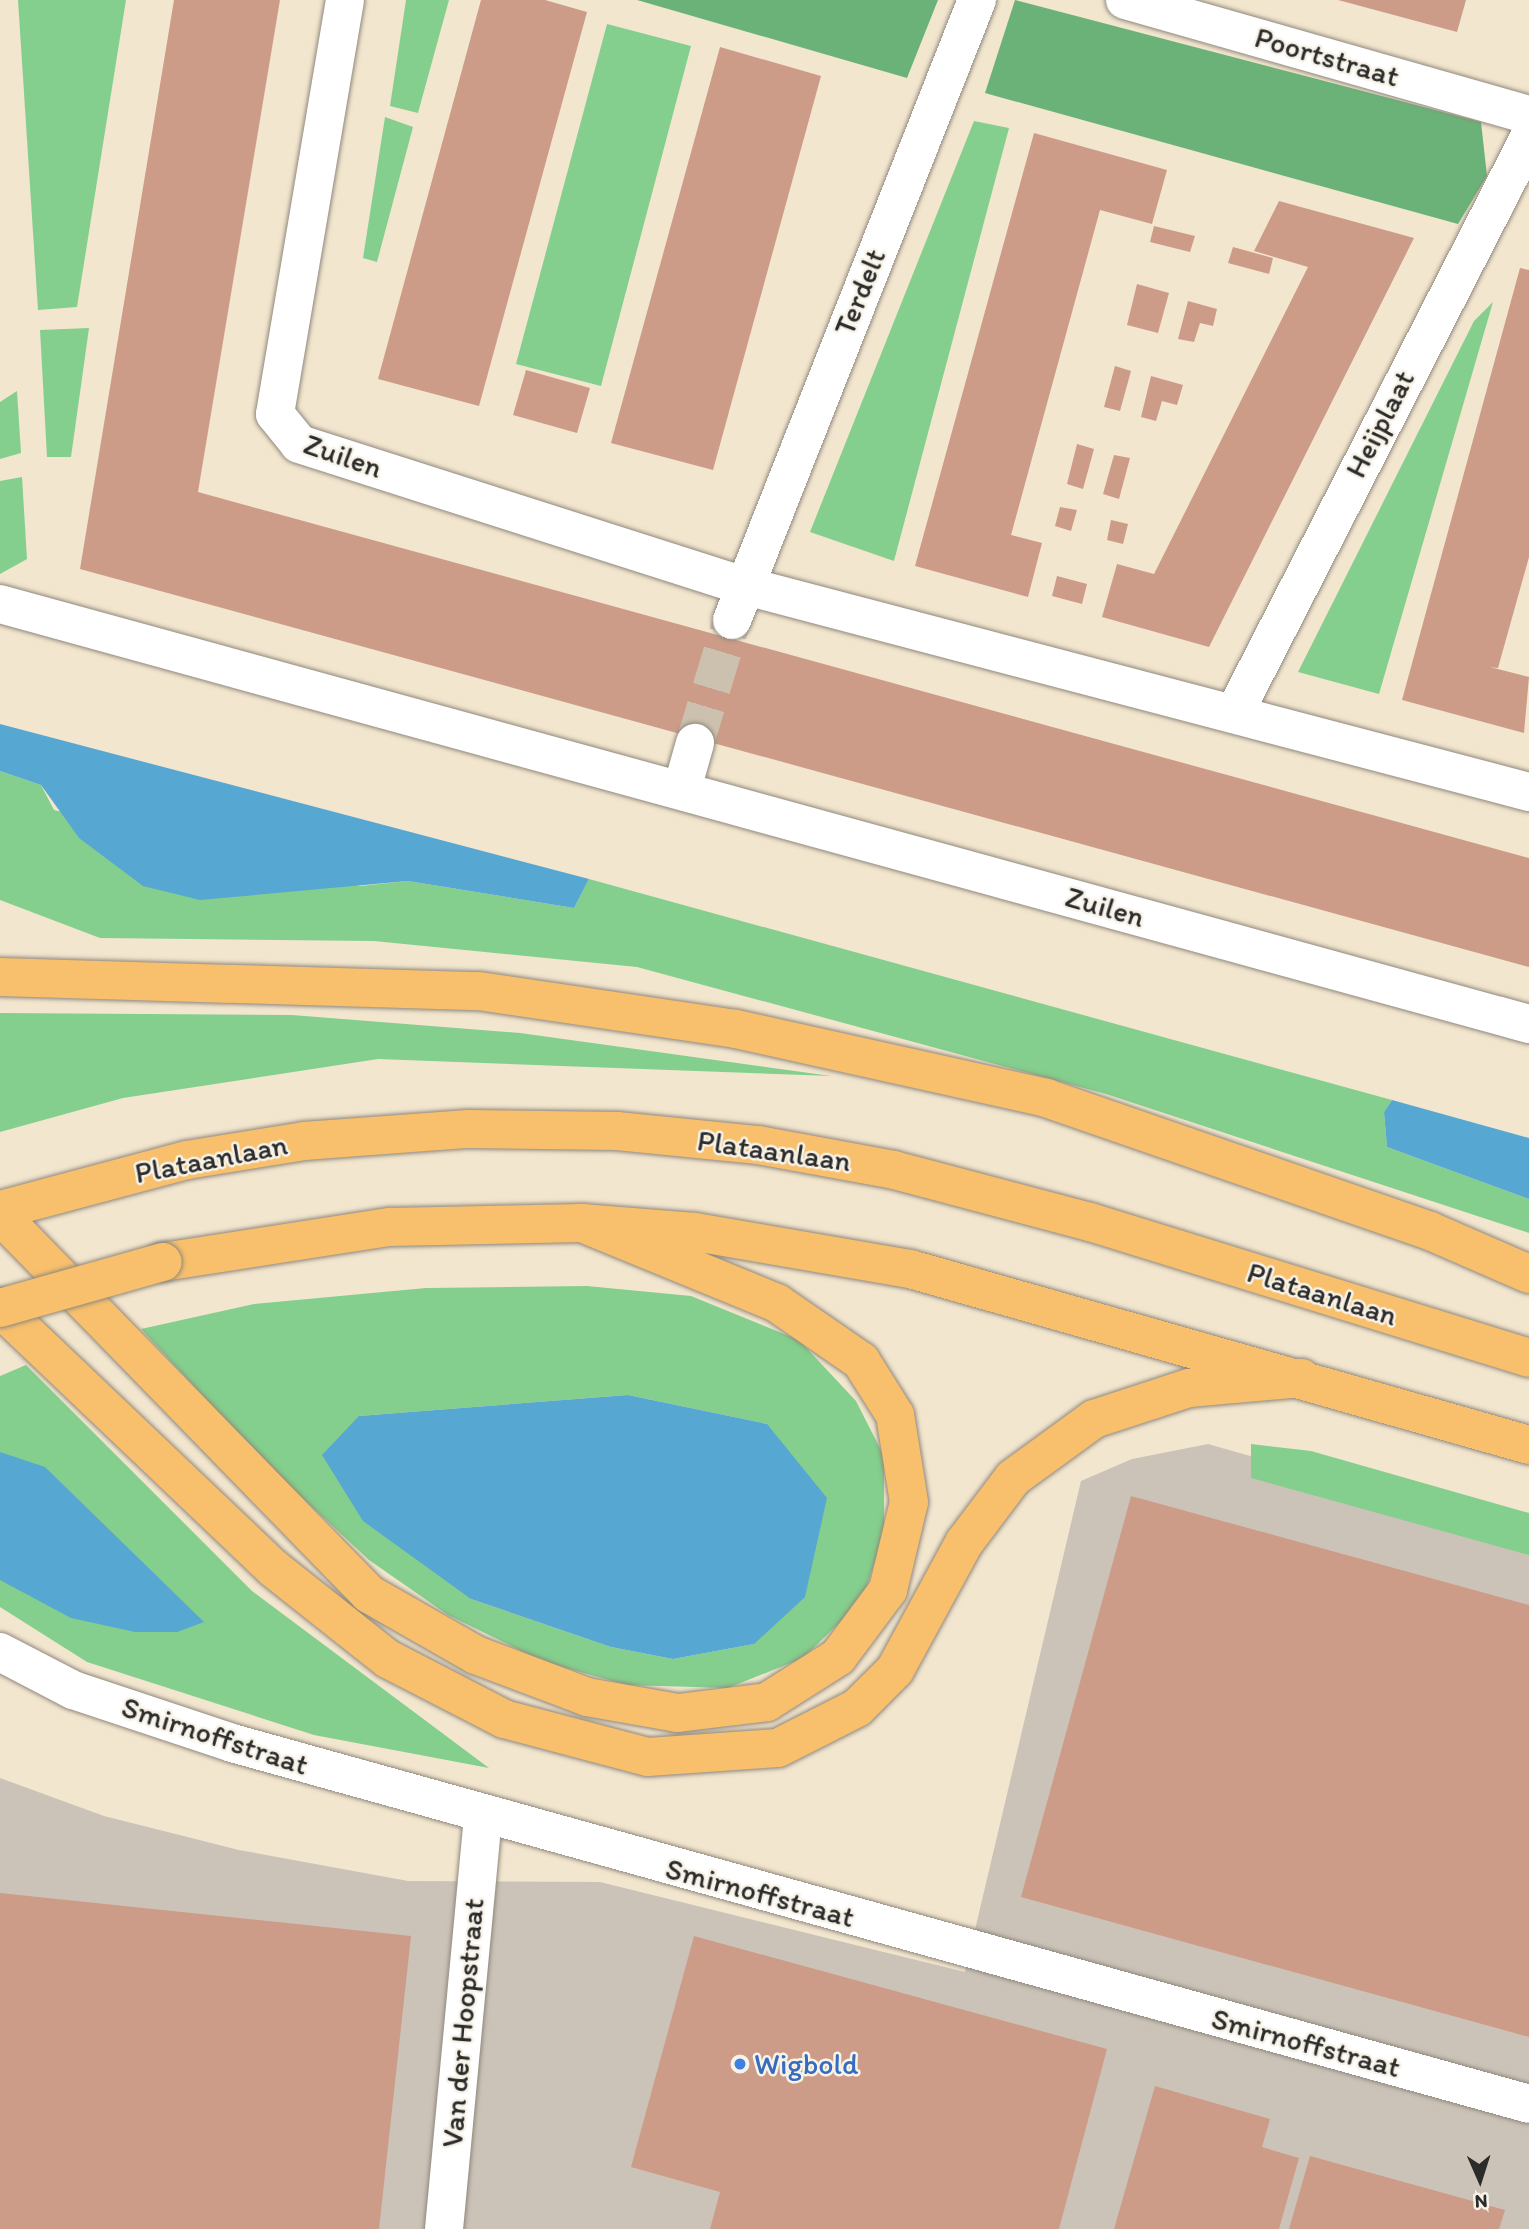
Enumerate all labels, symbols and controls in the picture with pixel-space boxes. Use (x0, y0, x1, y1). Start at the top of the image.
street label: Poortstraat (1251, 19, 1403, 95)
street label: Terdelt (826, 243, 894, 341)
street label: Heijplaat (1338, 364, 1422, 484)
street label: Zuilen (299, 426, 387, 486)
street label: Zuilen (1061, 879, 1149, 935)
street label: Plataanlaan (695, 1122, 853, 1180)
street label: Plataanlaan (132, 1127, 290, 1191)
street label: Plataanlaan (1243, 1254, 1401, 1334)
street label: Smirnoffstraat (117, 1689, 313, 1783)
street label: Smirnoffstraat (662, 1851, 858, 1935)
street label: Van der Hoopstraat (434, 1897, 492, 2149)
street label: Smirnoffstraat (1208, 2001, 1404, 2085)
place label: Wigbold (754, 2046, 859, 2082)
marker: Wigbold (732, 2056, 748, 2072)
north arrow (1445, 2145, 1515, 2215)
text: N (1474, 2190, 1488, 2213)

